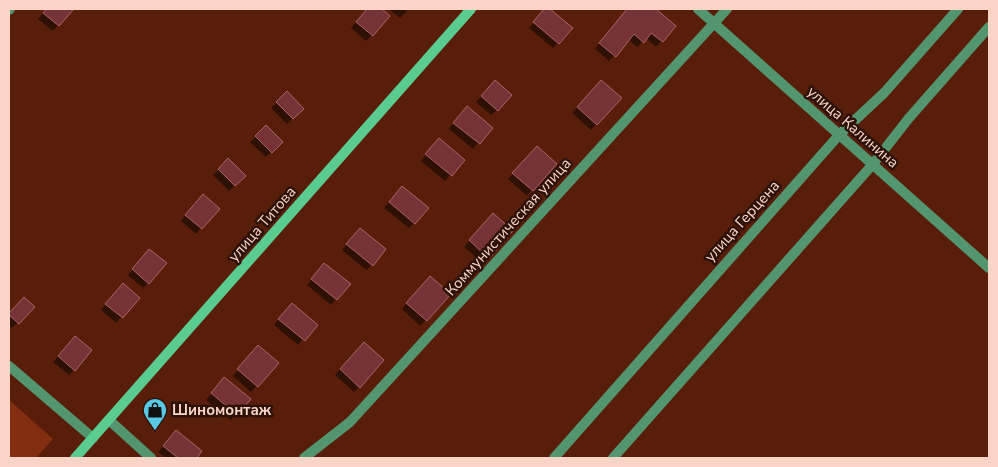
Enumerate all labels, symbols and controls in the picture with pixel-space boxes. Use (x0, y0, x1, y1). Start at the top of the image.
street label: улица Калинина (803, 82, 903, 172)
street label: Коммунистическая улица (441, 154, 575, 300)
street label: улица Герцена (700, 176, 784, 266)
street label: улица Титова (224, 182, 300, 266)
shop icon: Шиномонтаж (142, 397, 168, 431)
place label: Шиномонтаж (172, 400, 272, 420)

